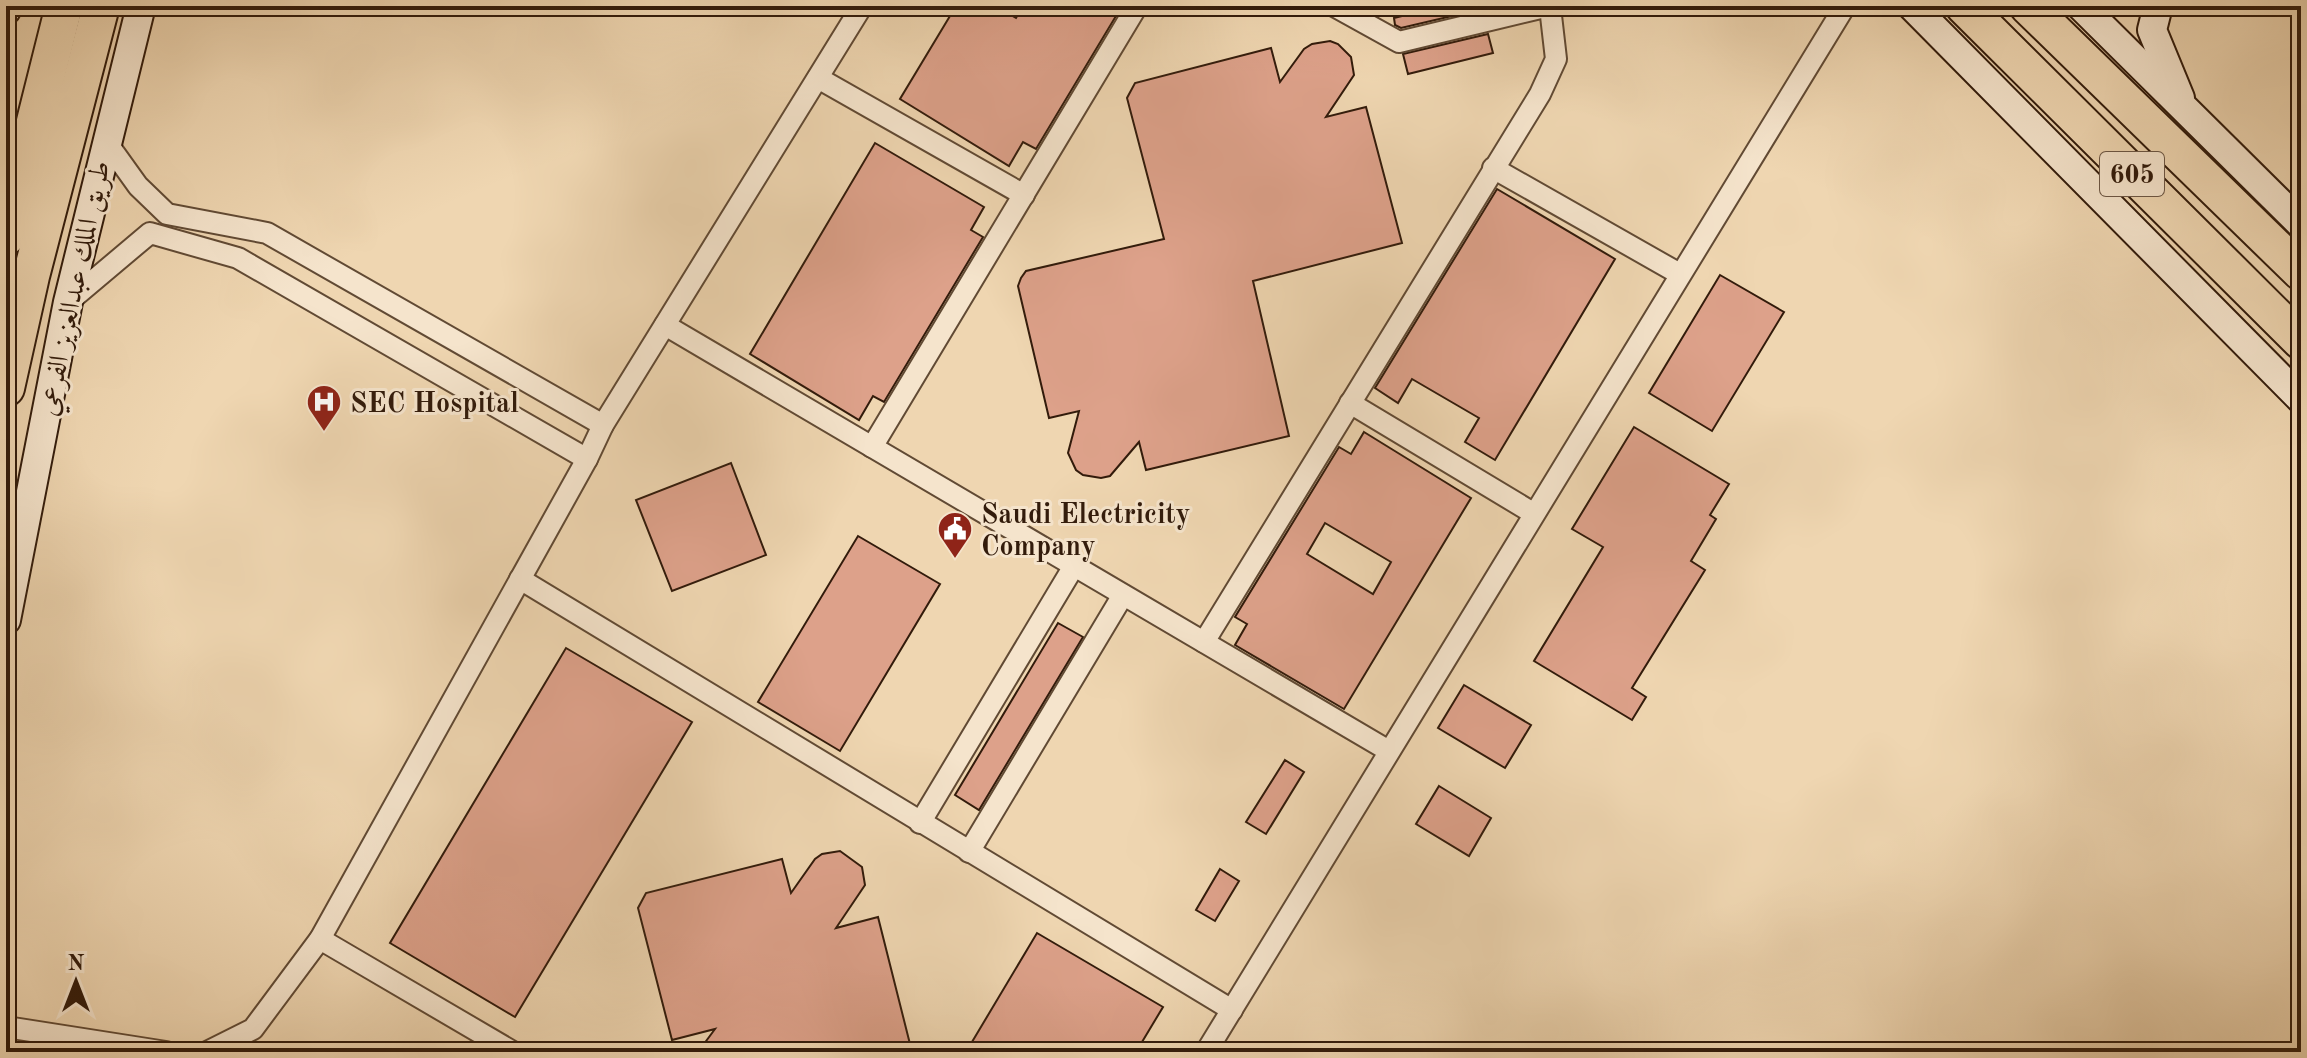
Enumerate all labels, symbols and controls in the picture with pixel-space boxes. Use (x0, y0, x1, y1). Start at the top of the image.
road number: 605 (2100, 152, 2164, 196)
street label: طريق الملك عبدالعزيز الفرعي (35, 159, 123, 420)
hospital icon: SEC Hospital (305, 383, 343, 433)
place label: SEC Hospital (350, 391, 519, 419)
place label: Saudi Electricity Company (981, 502, 1190, 562)
public building icon: Saudi Electricity Company (936, 510, 974, 560)
north arrow (36, 942, 116, 1022)
text: N (68, 953, 85, 975)

